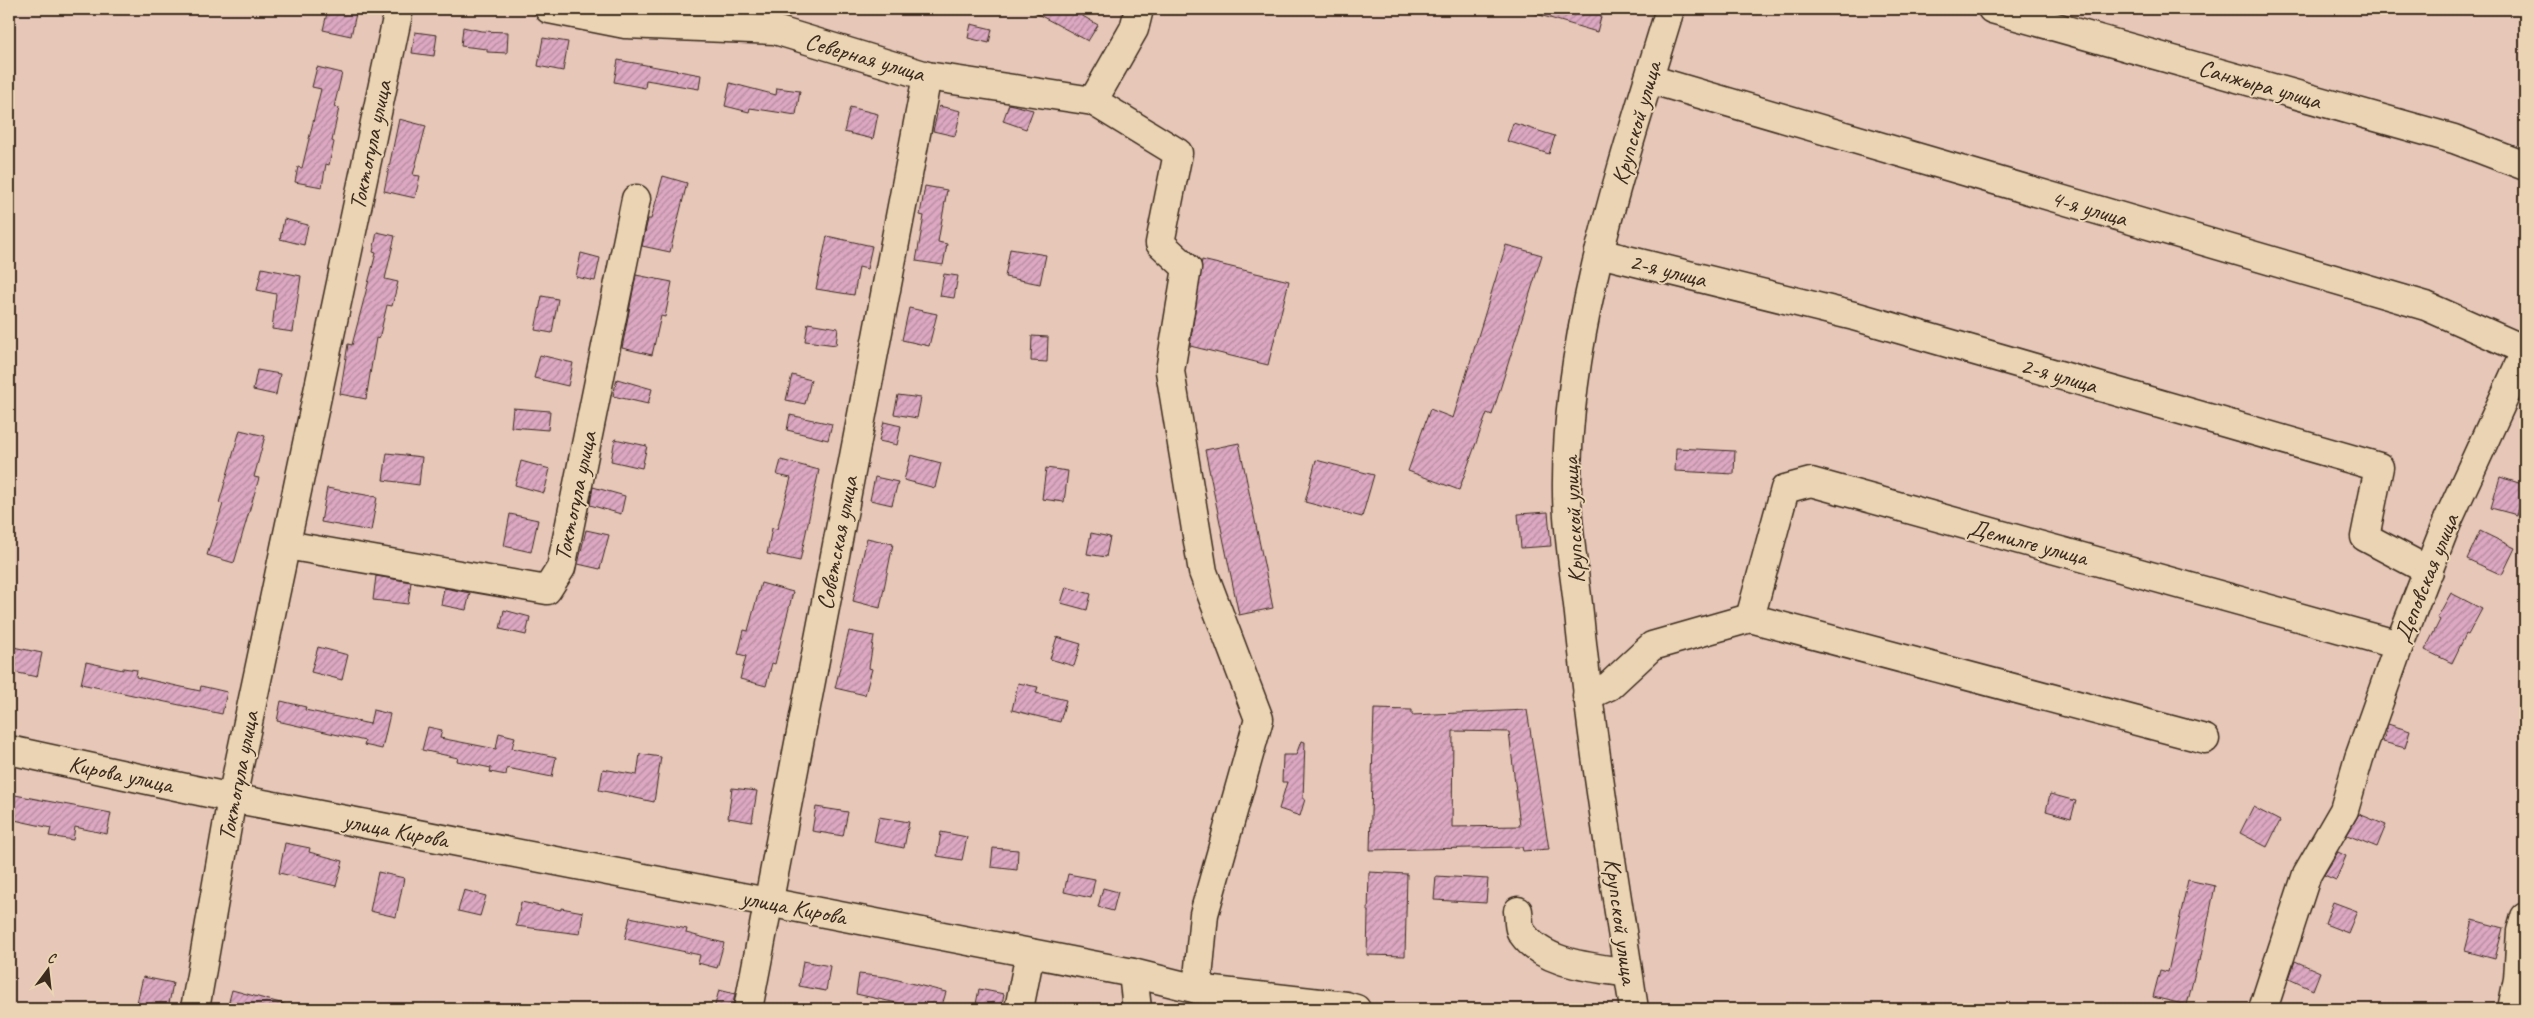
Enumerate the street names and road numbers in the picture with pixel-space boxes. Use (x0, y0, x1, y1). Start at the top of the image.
street label: Северная улица (802, 26, 930, 89)
street label: Санжыра улица (2195, 52, 2326, 116)
street label: Крупской улица (1604, 56, 1669, 188)
street label: Токтогула улица (342, 76, 399, 212)
street label: 4-я улица (2047, 183, 2132, 234)
street label: 2-я улица (1627, 246, 1711, 294)
street label: 2-я улица (2017, 350, 2102, 401)
street label: Токтогула улица (547, 427, 604, 563)
street label: Крупской улица (1555, 454, 1591, 584)
street label: Советская улица (809, 472, 865, 612)
street label: Деповская улица (2387, 508, 2466, 647)
street label: Демилге улица (1965, 512, 2093, 573)
street label: Токтогула улица (211, 707, 266, 843)
street label: Кирова улица (66, 748, 178, 800)
street label: улица Кирова (339, 805, 453, 855)
street label: Крупской улица (1597, 856, 1645, 988)
street label: улица Кирова (737, 882, 851, 932)

